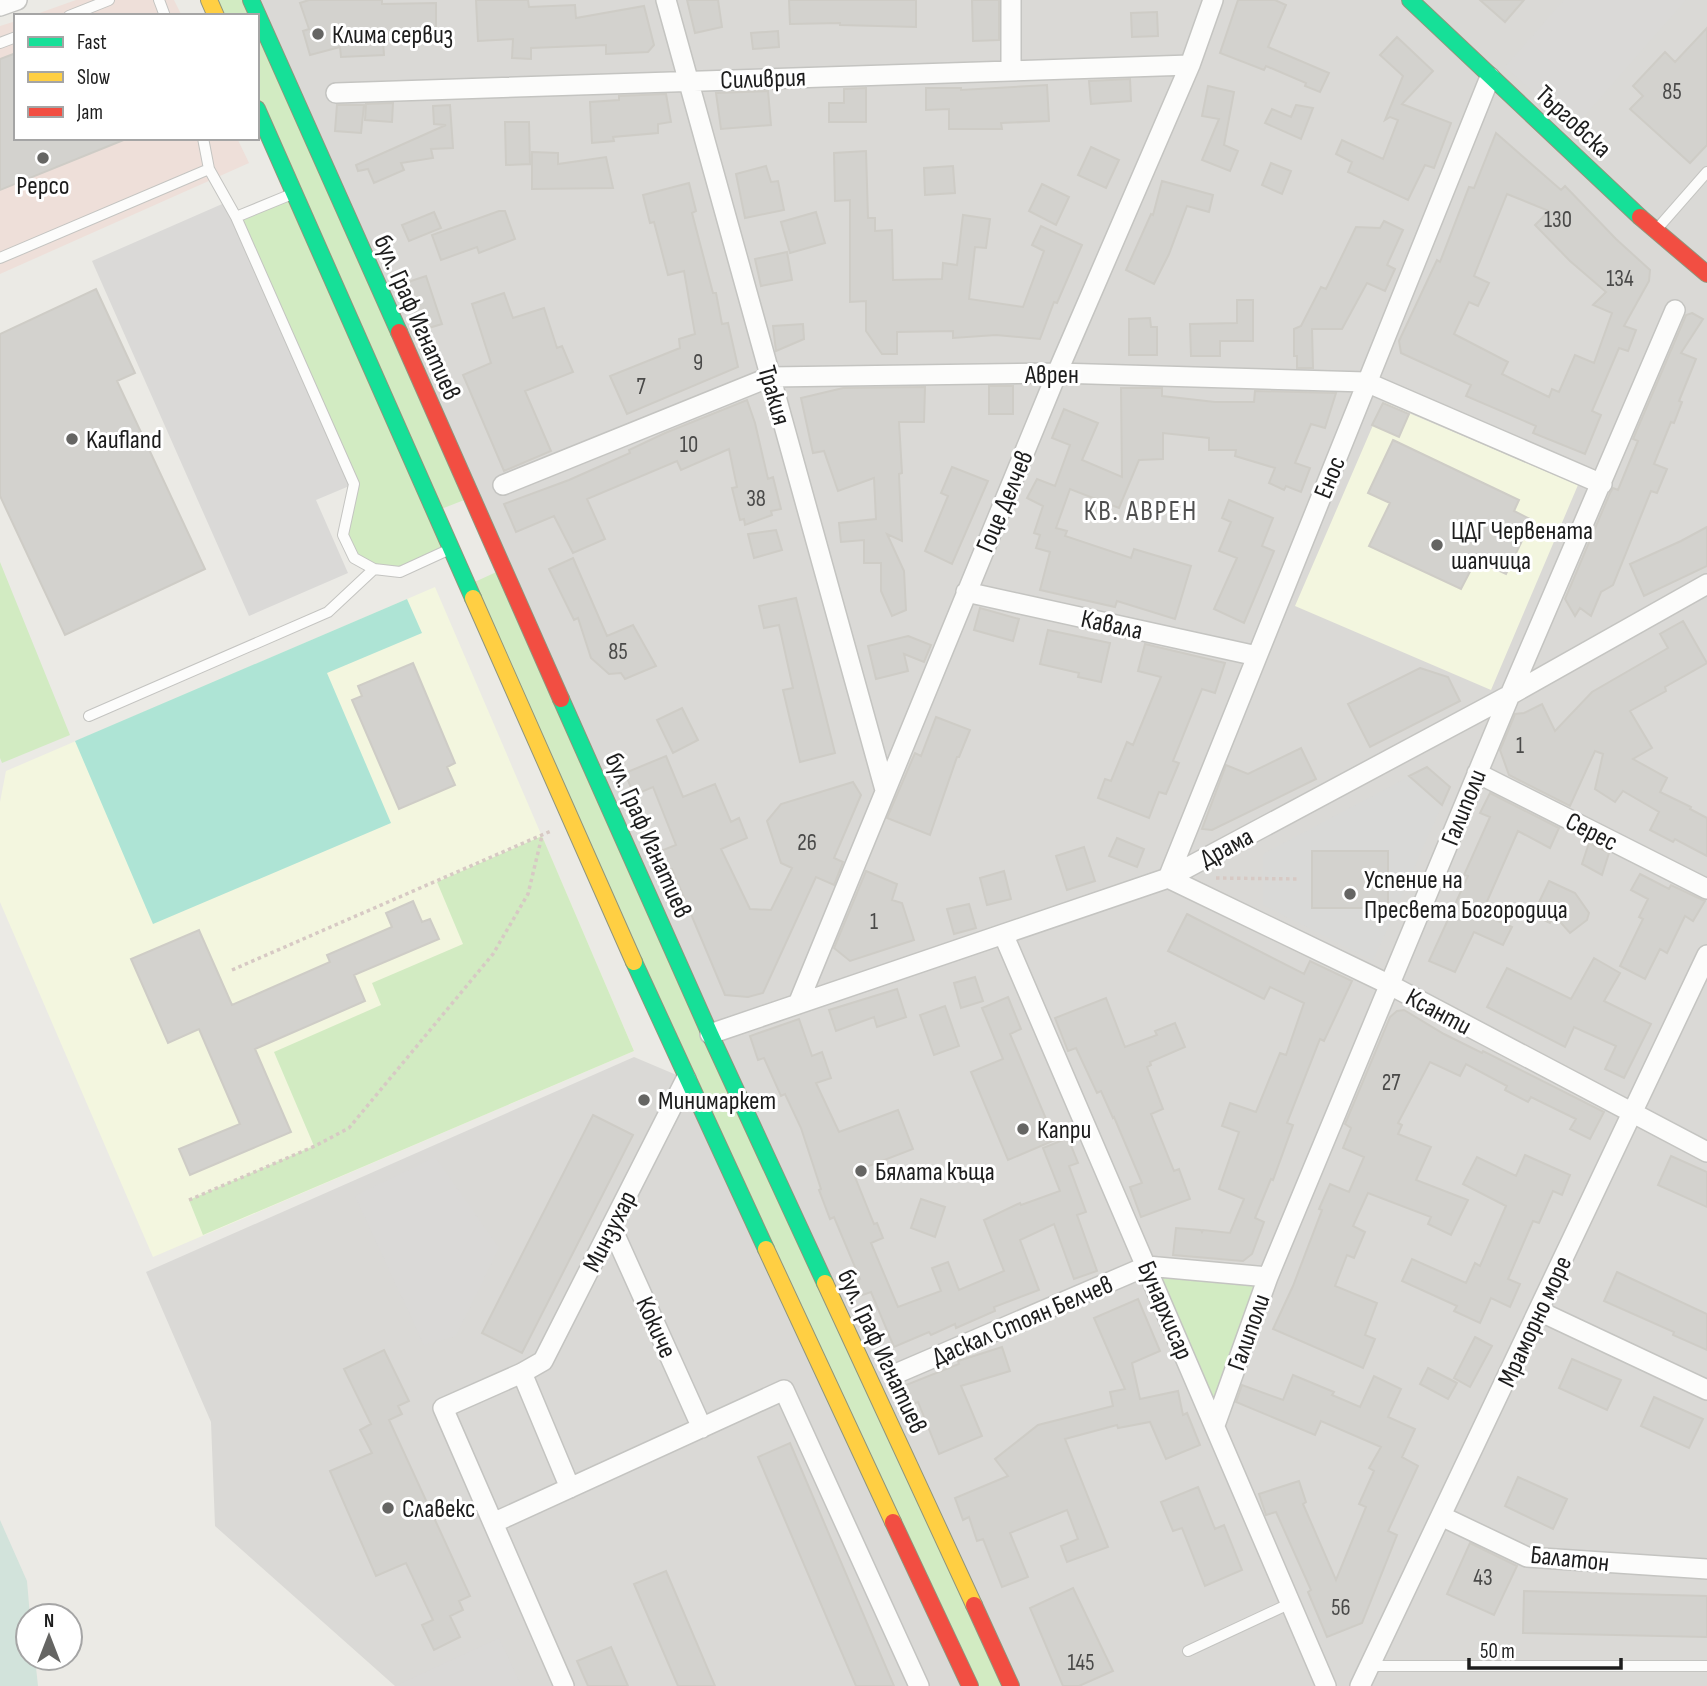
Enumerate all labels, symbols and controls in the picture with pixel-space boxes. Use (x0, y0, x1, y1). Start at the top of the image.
legend (14, 14, 259, 140)
place label: Клима сервиз (332, 20, 453, 51)
marker: Клима сервиз (310, 26, 326, 42)
text: Fast (77, 30, 107, 55)
street label: Силиврия (720, 63, 807, 96)
text: Slow (77, 65, 111, 90)
house number: 85 (1662, 78, 1682, 106)
street label: Търговска (1529, 79, 1617, 165)
text: Jam (76, 100, 103, 125)
marker: Pepco (35, 150, 51, 166)
place label: Pepco (16, 171, 70, 202)
house number: 130 (1544, 206, 1572, 234)
street label: бул. Граф Игнатиев (366, 230, 467, 405)
house number: 134 (1606, 265, 1634, 293)
house number: 9 (693, 349, 703, 377)
street label: Аврен (1024, 360, 1079, 391)
street label: Тракия (750, 362, 797, 429)
house number: 7 (636, 373, 646, 401)
place label: Kaufland (86, 425, 162, 456)
marker: Kaufland (64, 431, 80, 447)
house number: 10 (680, 431, 698, 459)
street label: Гоце Делчев (970, 446, 1041, 557)
street label: Енос (1308, 452, 1353, 503)
house number: 38 (746, 485, 766, 513)
district label: КВ. АВРЕН (1084, 495, 1198, 528)
place label: ЦДГ Червената шапчица (1451, 516, 1593, 577)
marker: ЦДГ Червената шапчица (1429, 537, 1445, 553)
street label: Кавала (1078, 604, 1145, 647)
house number: 85 (608, 638, 628, 666)
house number: 1 (1516, 732, 1524, 760)
street label: бул. Граф Игнатиев (597, 748, 698, 923)
street label: Галиполи (1435, 765, 1494, 850)
street label: Серес (1560, 806, 1623, 859)
street label: Драма (1195, 821, 1259, 875)
house number: 26 (797, 829, 817, 857)
place label: Успение на Пресвета Богородица (1364, 865, 1568, 926)
marker: Успение на Пресвета Богородица (1342, 886, 1358, 902)
house number: 1 (870, 908, 878, 936)
street label: Ксанти (1400, 982, 1476, 1042)
house number: 27 (1382, 1069, 1400, 1097)
place label: Минимаркет (658, 1086, 776, 1117)
marker: Минимаркет (636, 1092, 652, 1108)
place label: Капри (1037, 1115, 1091, 1146)
marker: Капри (1015, 1121, 1031, 1137)
place label: Бялата къща (875, 1157, 995, 1188)
marker: Бялата къща (853, 1163, 869, 1179)
street label: Минзухар (577, 1186, 644, 1277)
street label: Мраморно море (1492, 1251, 1579, 1392)
street label: Бунархисар (1130, 1257, 1199, 1364)
street label: бул. Граф Игнатиев (830, 1265, 933, 1439)
street label: Даскал Стоян Белчев (927, 1269, 1118, 1373)
street label: Галиполи (1221, 1290, 1278, 1375)
street label: Кокиче (628, 1292, 683, 1363)
place label: Славекс (402, 1494, 475, 1525)
marker: Славекс (380, 1500, 396, 1516)
street label: Балатон (1529, 1540, 1611, 1579)
house number: 43 (1473, 1564, 1493, 1592)
house number: 56 (1331, 1594, 1351, 1622)
north arrow (14, 1602, 84, 1672)
text: N (44, 1610, 54, 1633)
scale bar (1469, 1626, 1621, 1670)
text: 50 m (1480, 1639, 1515, 1664)
house number: 145 (1068, 1649, 1094, 1677)

